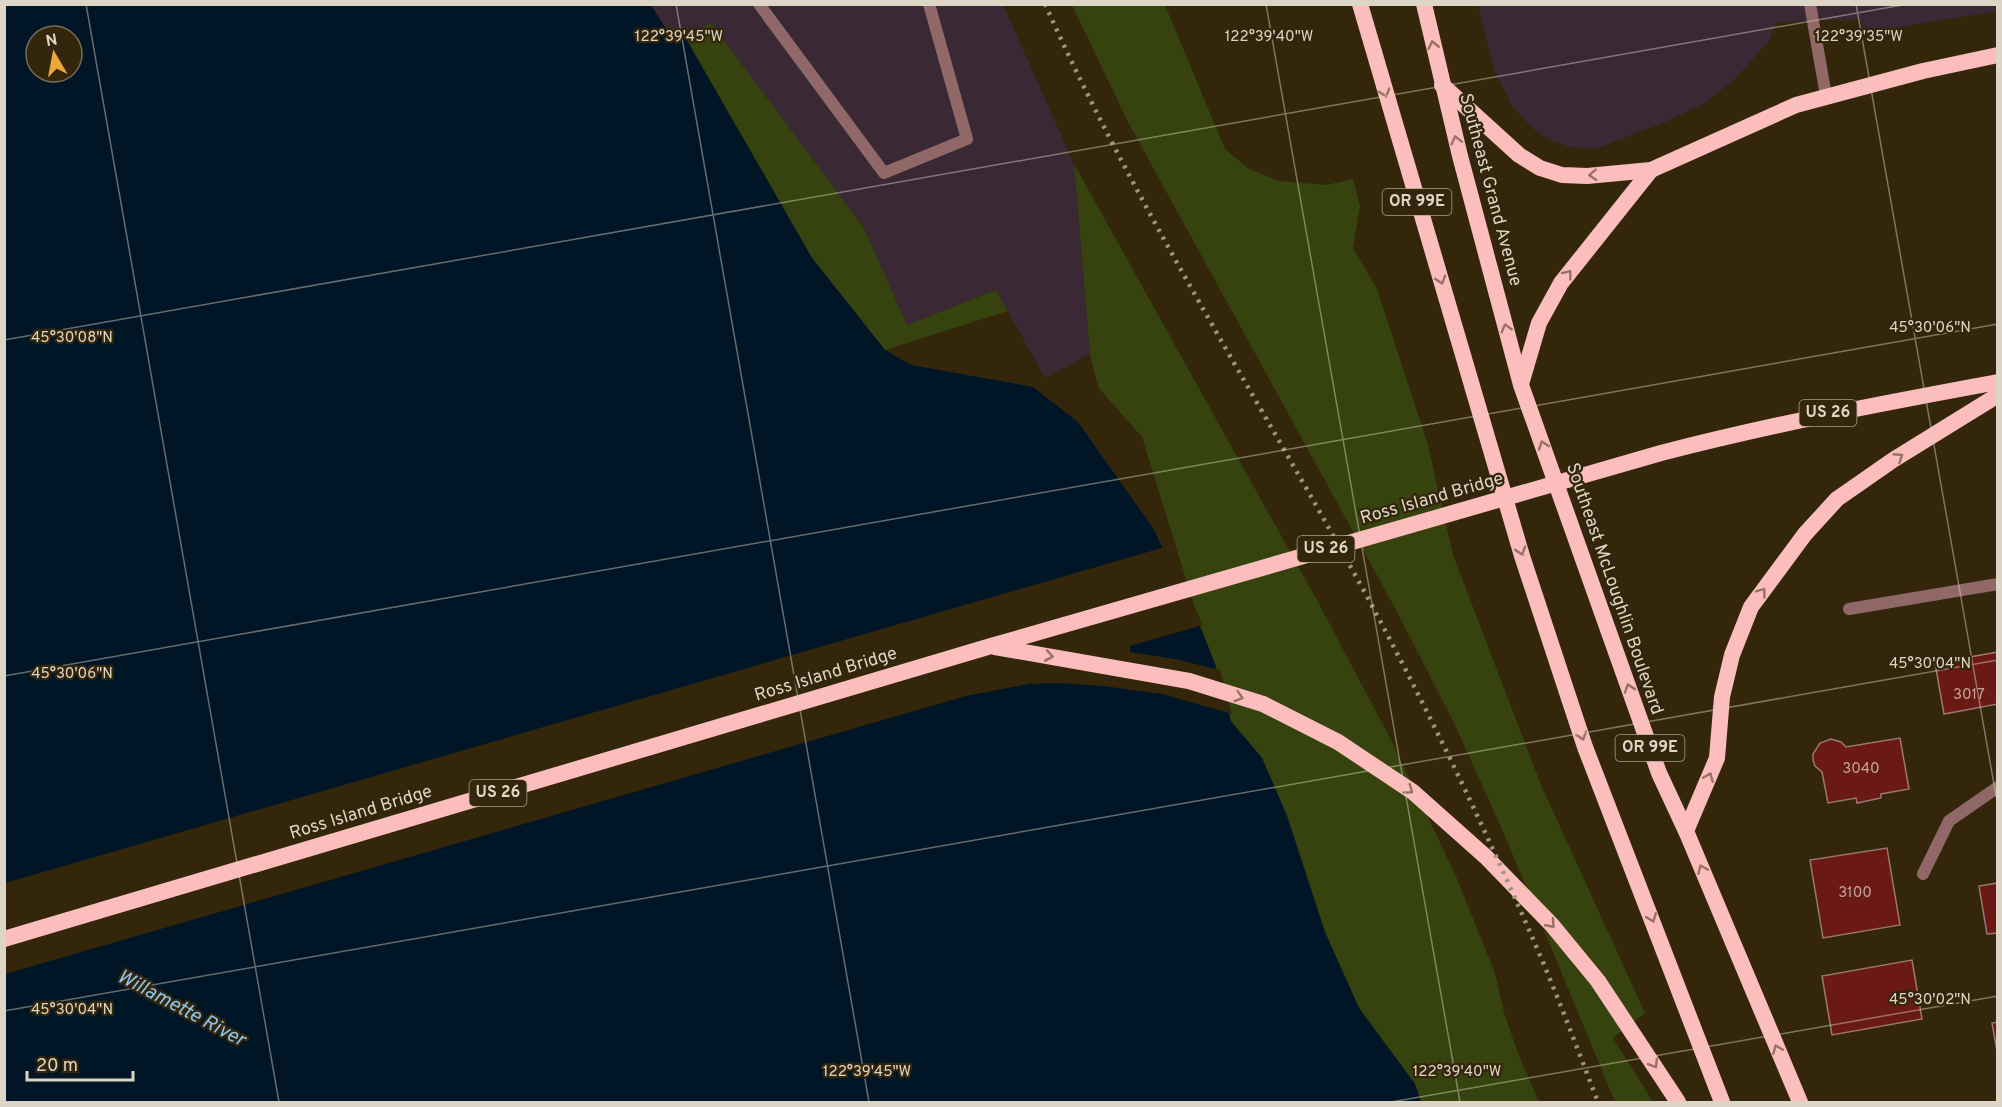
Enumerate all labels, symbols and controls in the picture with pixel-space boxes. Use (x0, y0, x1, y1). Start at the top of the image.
north arrow (24, 24, 84, 84)
text: 122°39'45"W (635, 28, 723, 47)
text: 122°39'40"W (1225, 28, 1313, 47)
text: 122°39'35"W (1815, 28, 1903, 47)
text: N (44, 30, 59, 52)
one-way arrow (1427, 40, 1440, 50)
one-way arrow (1378, 87, 1390, 98)
street label: Southeast Grand Avenue (1453, 91, 1527, 289)
one-way arrow (1450, 135, 1463, 145)
one-way arrow (1588, 168, 1597, 181)
road number: OR 99E (1382, 189, 1452, 215)
one-way arrow (1561, 269, 1572, 280)
one-way arrow (1434, 274, 1446, 285)
text: 45°30'06"N (1889, 319, 1971, 338)
one-way arrow (1501, 323, 1513, 334)
text: 45°30'08"N (31, 329, 113, 348)
road number: US 26 (1800, 400, 1856, 426)
one-way arrow (1537, 440, 1550, 451)
one-way arrow (1893, 452, 1903, 464)
street label: Southeast McLoughlin Boulevard (1560, 460, 1668, 718)
street label: Ross Island Bridge (1358, 468, 1506, 530)
road number: US 26 (1298, 536, 1354, 562)
one-way arrow (1514, 545, 1526, 556)
one-way arrow (1755, 588, 1766, 599)
street label: Ross Island Bridge (752, 642, 900, 708)
one-way arrow (1043, 649, 1053, 662)
text: 45°30'04"N (1889, 655, 1971, 674)
text: 45°30'06"N (31, 665, 113, 684)
one-way arrow (1623, 683, 1636, 694)
house number: 3017 (1953, 686, 1985, 705)
one-way arrow (1233, 690, 1244, 702)
one-way arrow (1574, 730, 1587, 741)
road number: OR 99E (1616, 735, 1684, 761)
house number: 3040 (1842, 760, 1880, 779)
one-way arrow (1702, 772, 1714, 783)
street label: Ross Island Bridge (287, 780, 435, 846)
road number: US 26 (470, 780, 526, 806)
one-way arrow (1403, 783, 1414, 794)
one-way arrow (1697, 864, 1709, 875)
house number: 3100 (1838, 884, 1872, 903)
one-way arrow (1644, 913, 1657, 923)
one-way arrow (1544, 917, 1555, 928)
water label: Willamette River (112, 964, 251, 1054)
text: 45°30'02"N (1889, 991, 1971, 1010)
text: 45°30'04"N (31, 1001, 113, 1020)
scale bar (27, 1044, 134, 1082)
one-way arrow (1772, 1044, 1784, 1055)
text: 20 m (36, 1055, 78, 1078)
one-way arrow (1646, 1058, 1658, 1068)
text: 122°39'45"W (823, 1063, 911, 1082)
text: 122°39'40"W (1413, 1063, 1501, 1082)

